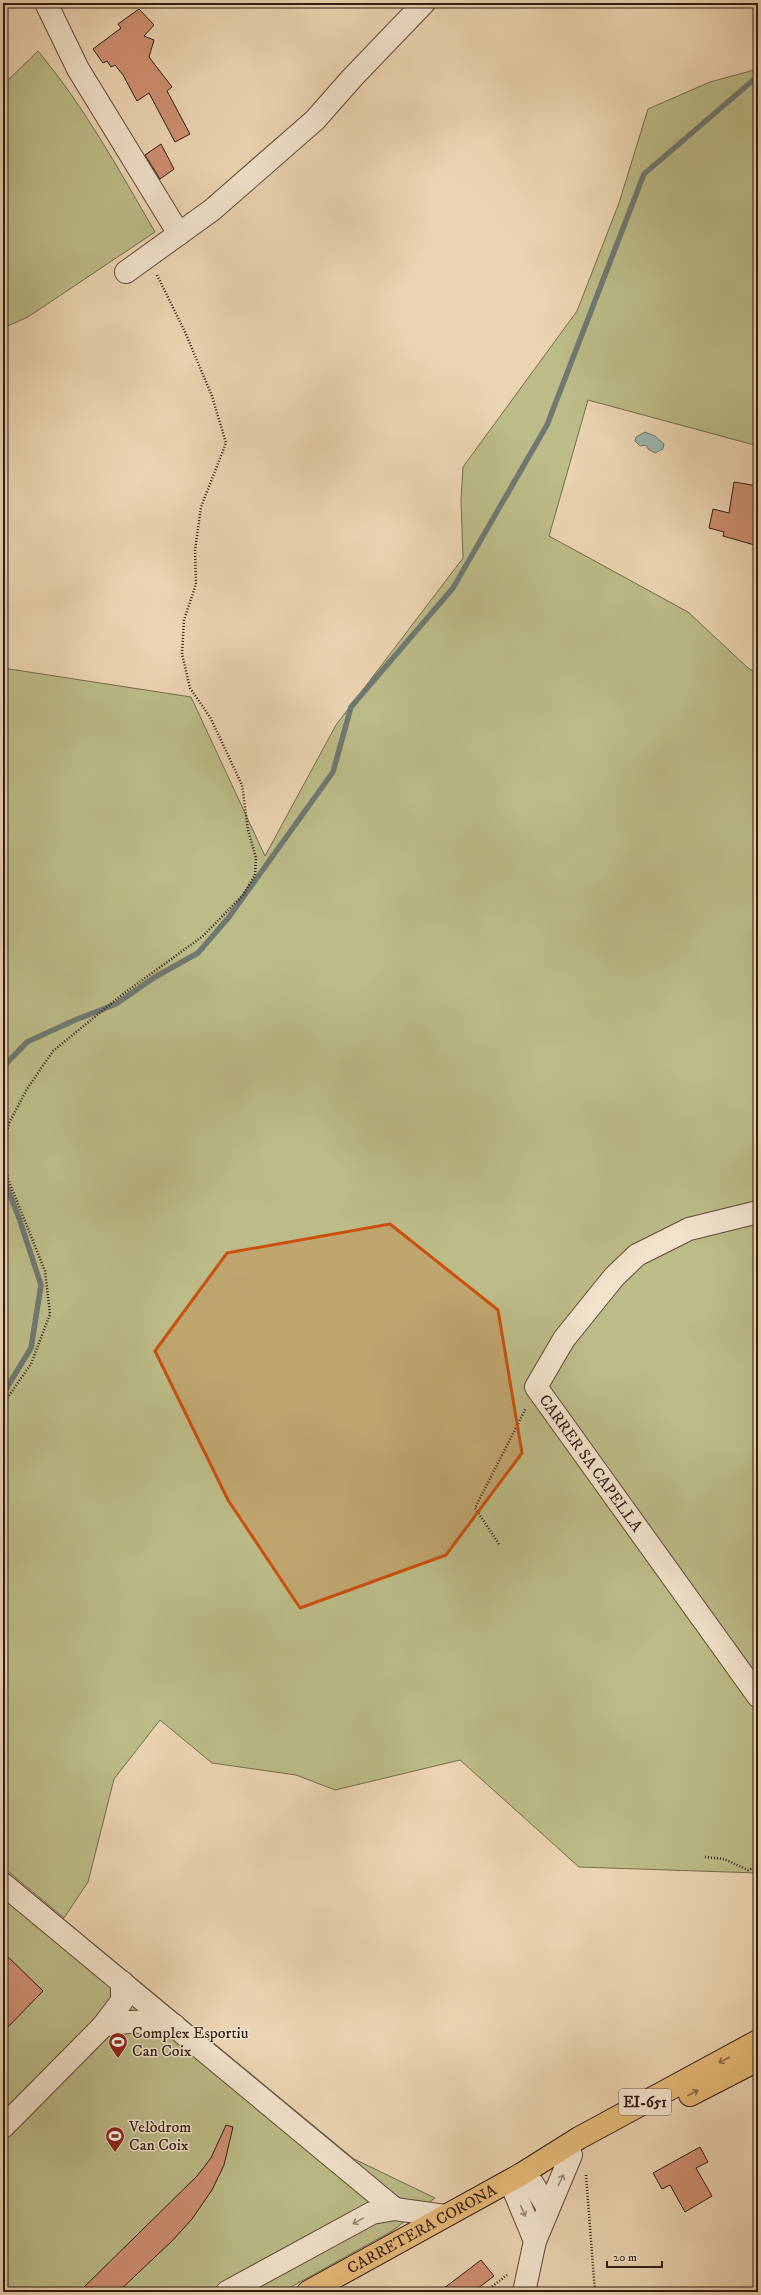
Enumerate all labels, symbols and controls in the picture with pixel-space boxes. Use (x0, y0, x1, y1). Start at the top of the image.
street label: CARRER SA CAPELLA (535, 1391, 647, 1536)
place label: Complex Esportiu Can Coix (132, 2023, 249, 2061)
sports icon: Complex Esportiu Can Coix (107, 2031, 129, 2059)
one-way arrow (718, 2057, 730, 2064)
road number: EI-651 (619, 2089, 671, 2115)
one-way arrow (687, 2089, 699, 2097)
place label: Velòdrom Can Coix (128, 2117, 191, 2155)
sports icon: Velòdrom Can Coix (104, 2125, 126, 2153)
one-way arrow (558, 2174, 565, 2186)
street label: CARRETERA CORONA (344, 2180, 501, 2278)
one-way arrow (520, 2204, 528, 2216)
one-way arrow (352, 2217, 364, 2225)
scale bar (607, 2243, 662, 2269)
text: 20 m (613, 2250, 637, 2265)

